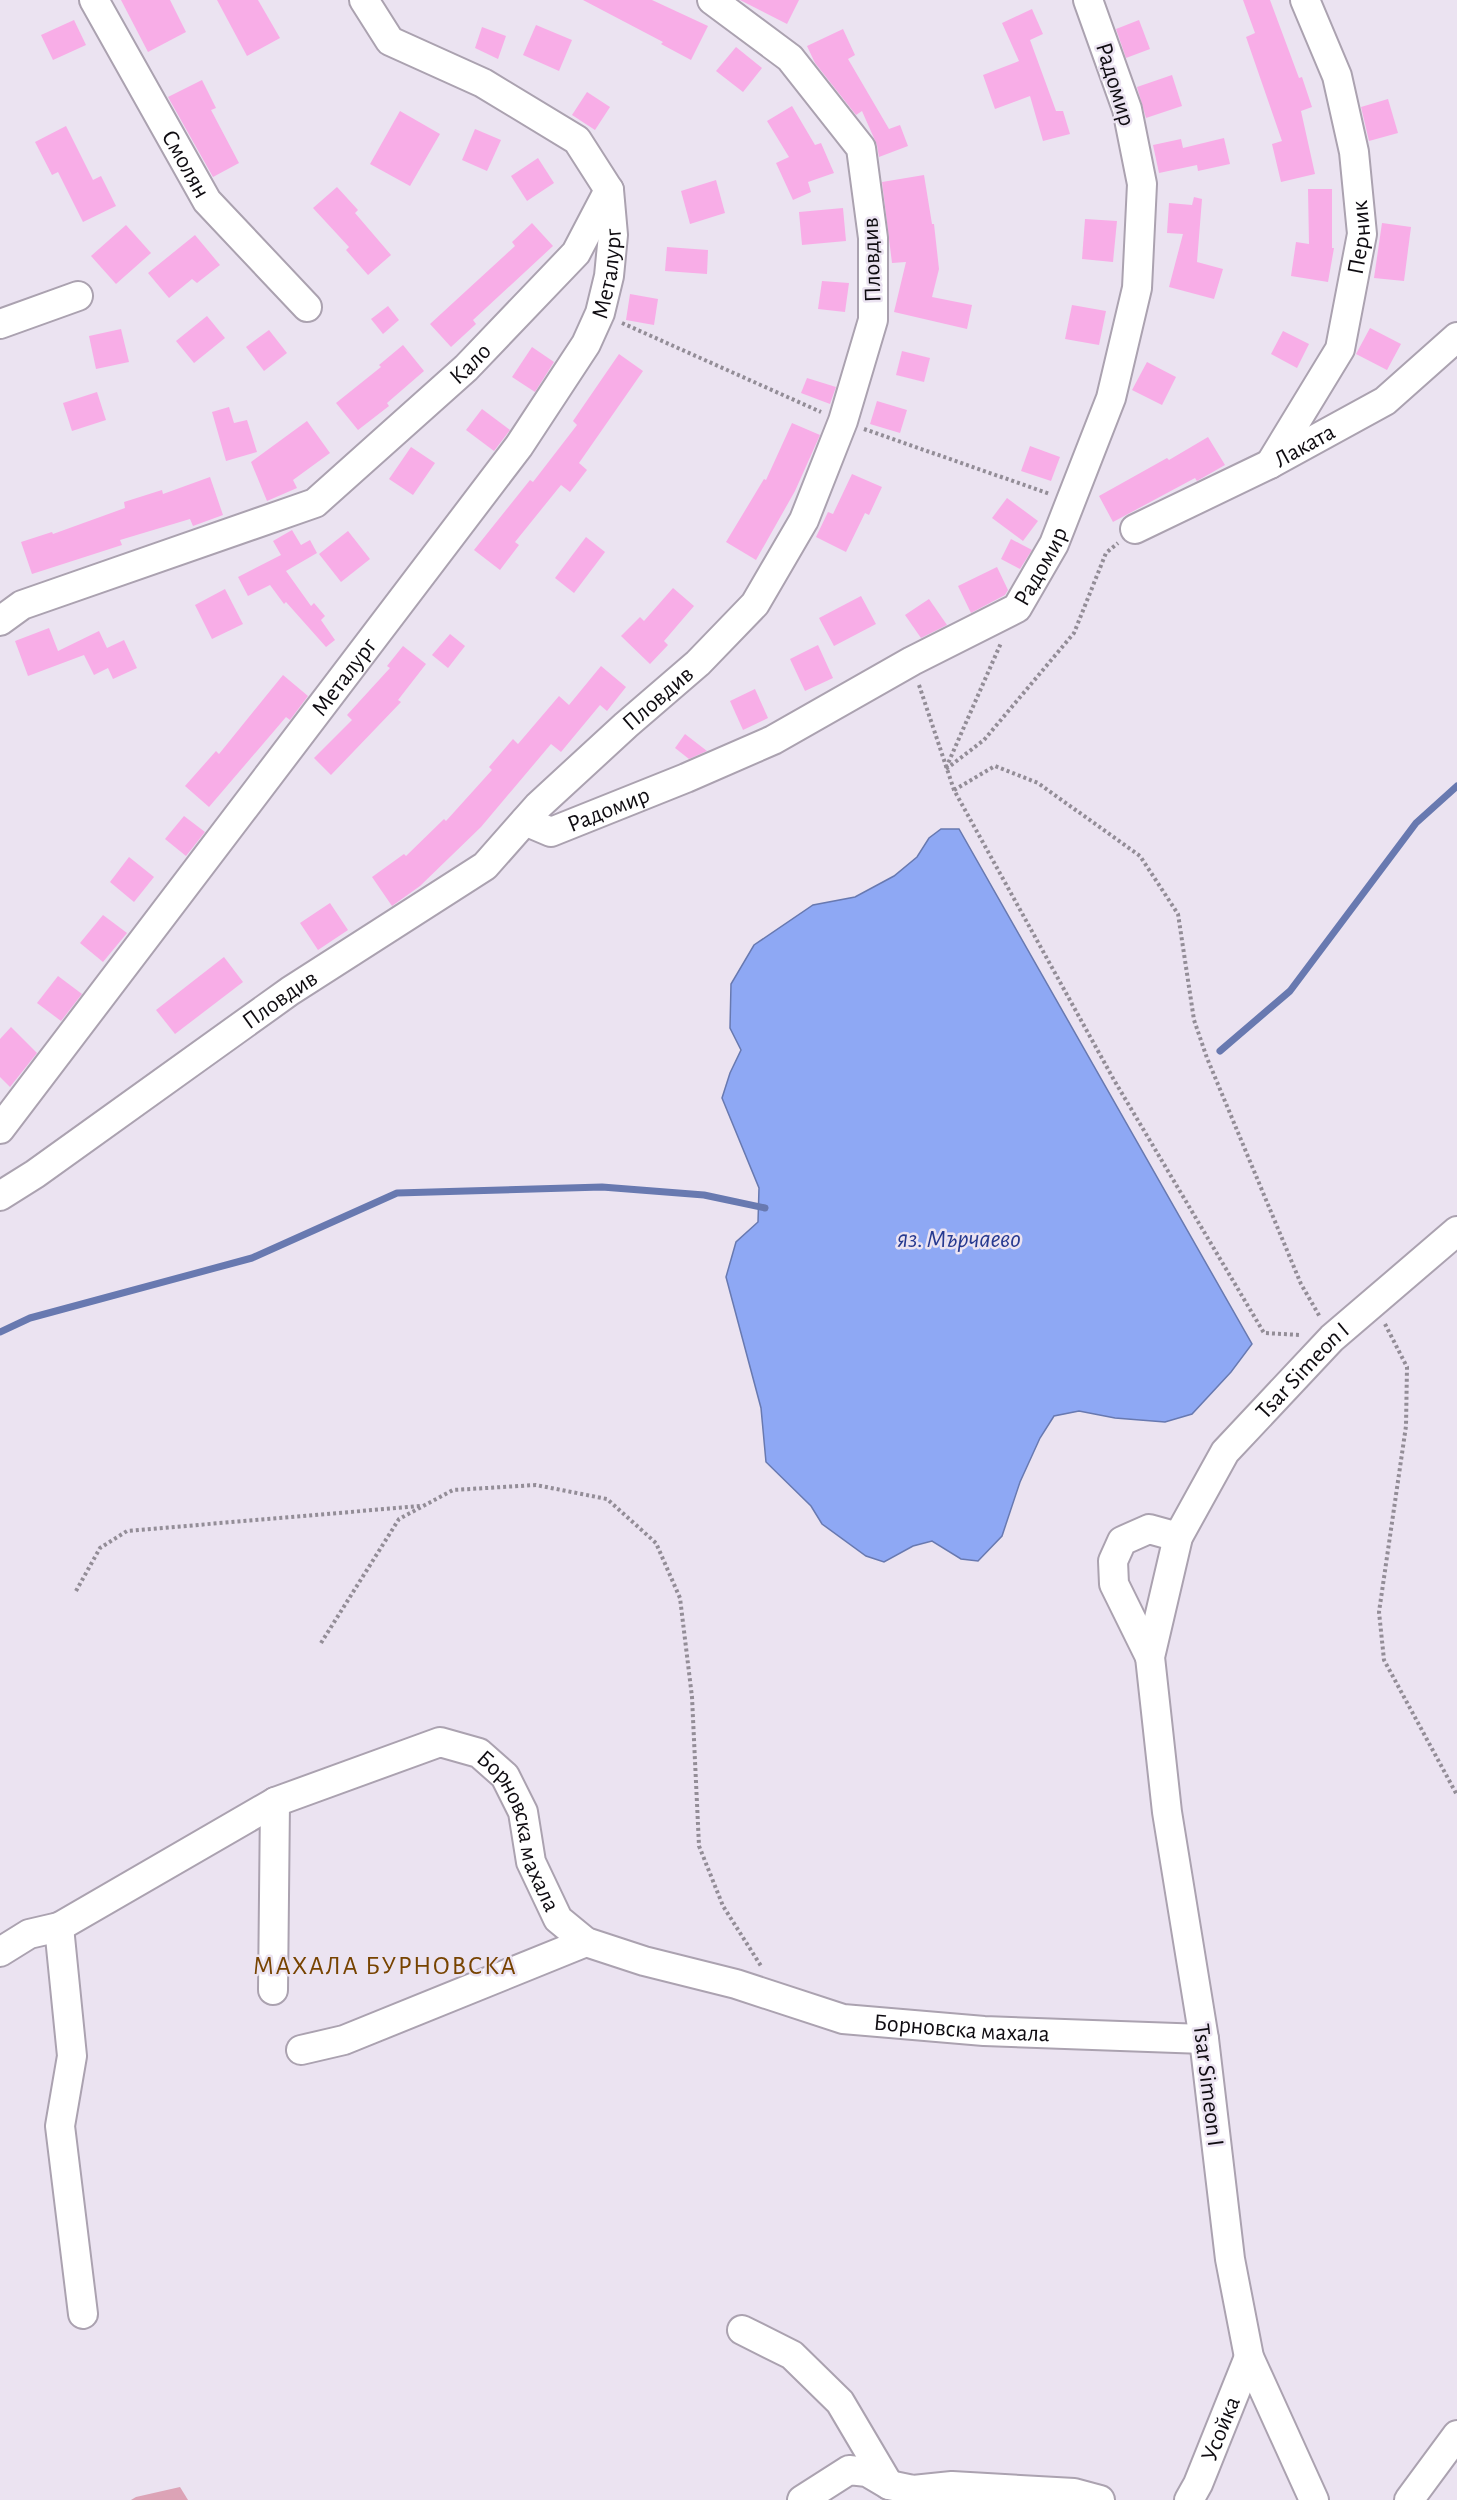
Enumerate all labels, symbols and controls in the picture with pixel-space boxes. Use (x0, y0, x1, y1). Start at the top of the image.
street label: Радомир (1091, 40, 1139, 129)
street label: Смолян (157, 126, 214, 202)
street label: Перник (1343, 199, 1375, 277)
street label: Пловдив (859, 217, 885, 303)
street label: Металург (588, 227, 626, 321)
street label: Кало (445, 339, 496, 390)
street label: Лаката (1270, 420, 1339, 472)
street label: Радомир (1010, 524, 1072, 610)
street label: Металург (307, 633, 382, 721)
street label: Пловдив (618, 662, 698, 736)
street label: Радомир (564, 783, 653, 837)
street label: Пловдив (238, 966, 322, 1034)
water label: яз. Мърчаево (897, 1226, 1021, 1252)
street label: Tsar Simeon I (1252, 1318, 1354, 1424)
street label: Борновска махала (472, 1746, 564, 1916)
district label: МАХАЛА БУРНОВСКА (253, 1953, 517, 1979)
street label: Борновска махала (872, 2011, 1050, 2046)
street label: Tsar Simeon I (1189, 2022, 1227, 2148)
street label: Усойка (1197, 2393, 1245, 2465)

